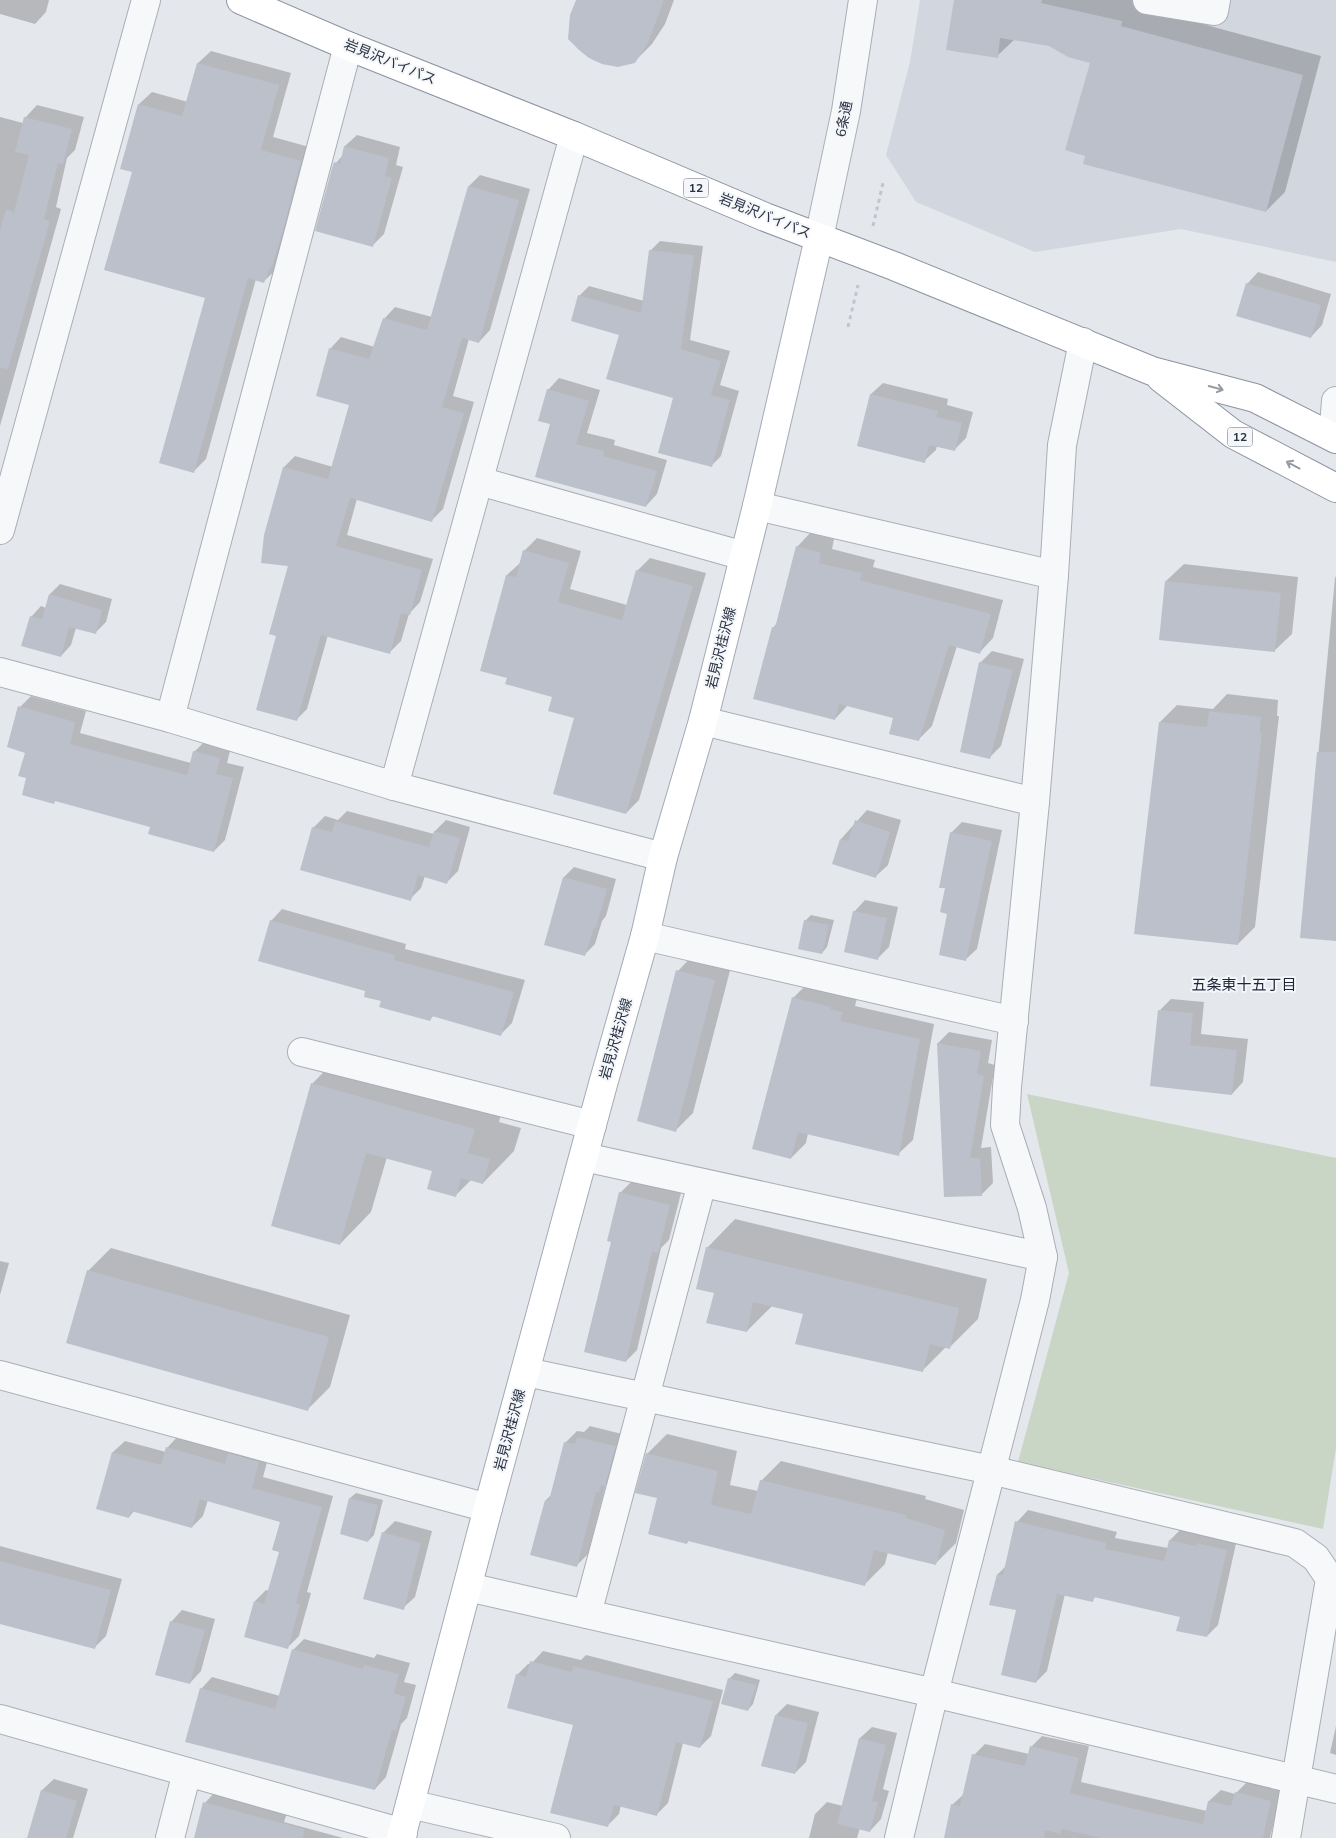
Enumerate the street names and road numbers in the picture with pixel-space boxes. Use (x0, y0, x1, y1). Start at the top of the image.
street label: 岩見沢バイパス (341, 35, 439, 89)
street label: 6条通 (831, 99, 857, 139)
road number: 12 (684, 178, 708, 198)
street label: 岩見沢バイパス (716, 189, 814, 243)
road number: 12 (1228, 428, 1252, 447)
street label: 岩見沢桂沢線 (702, 605, 740, 691)
street label: 岩見沢桂沢線 (595, 996, 637, 1082)
street label: 岩見沢桂沢線 (490, 1387, 530, 1473)

